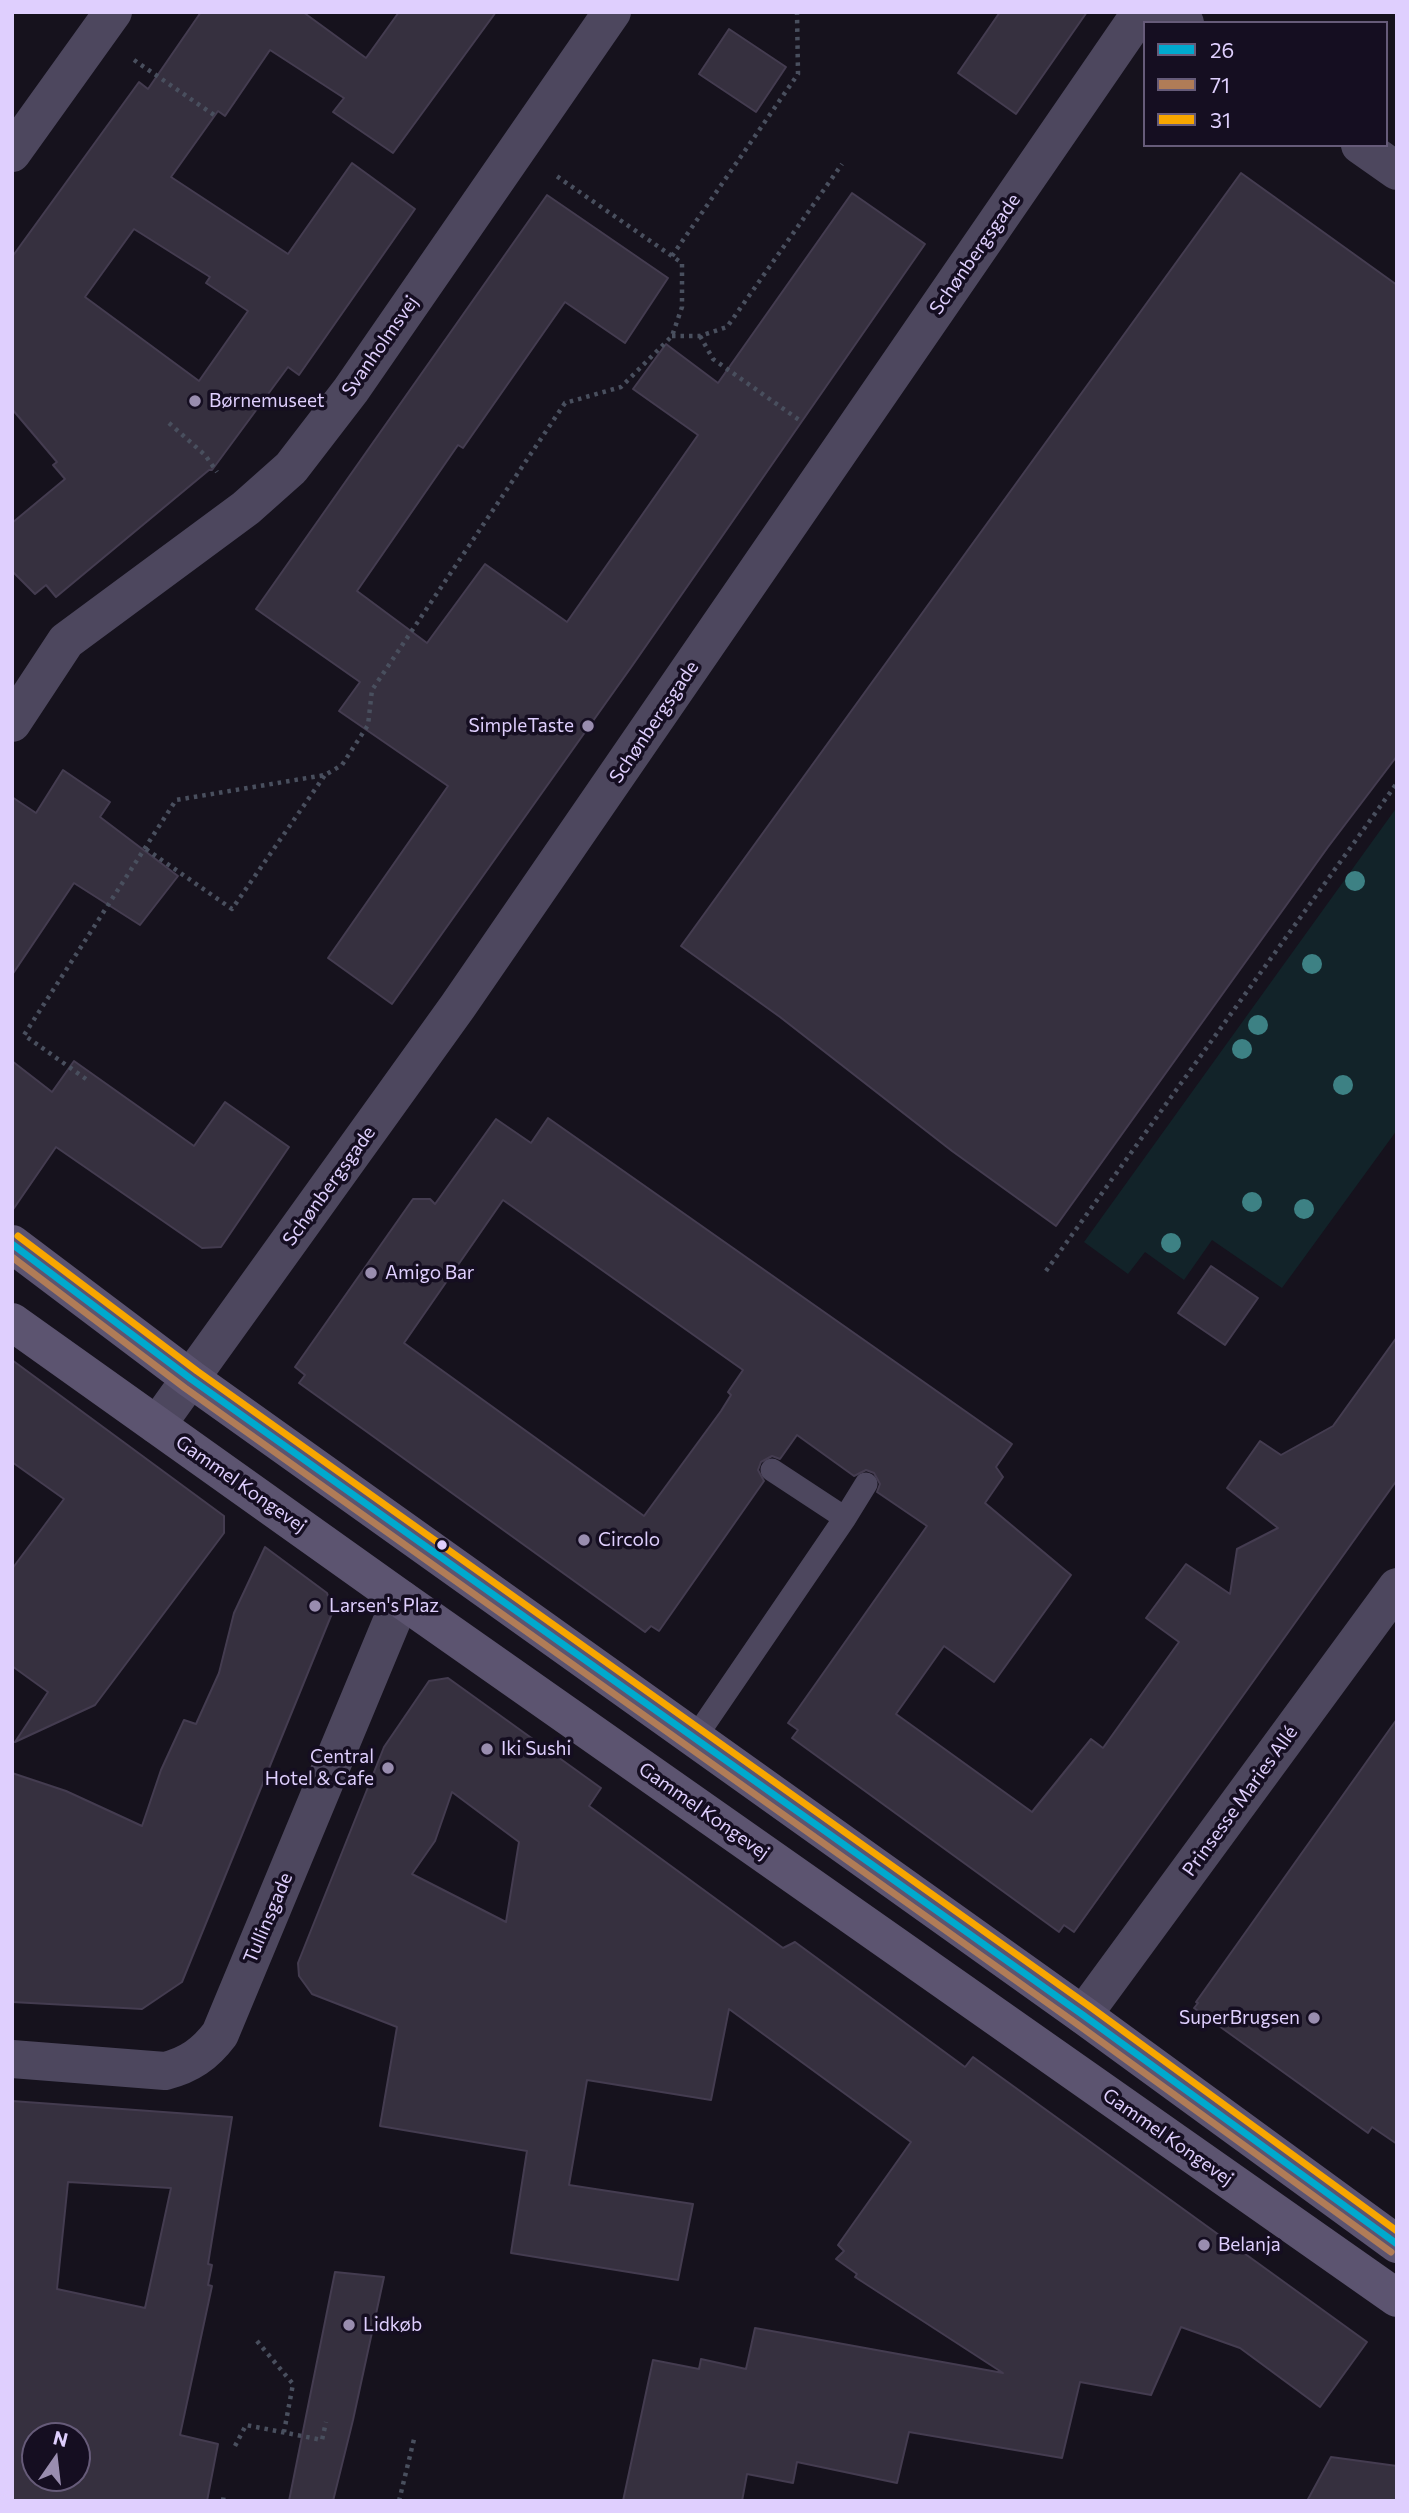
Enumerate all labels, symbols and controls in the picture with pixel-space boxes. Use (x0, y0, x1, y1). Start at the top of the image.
legend (1143, 21, 1388, 147)
text: 26 (1210, 37, 1234, 62)
text: 71 (1210, 72, 1230, 97)
text: 31 (1210, 107, 1231, 132)
street label: Schønbergsgade (925, 189, 1025, 319)
street label: Svanholmsvej (337, 291, 423, 401)
place label: Børnemuseet (209, 390, 325, 412)
marker: Børnemuseet (187, 393, 203, 409)
street label: Schønbergsgade (605, 657, 703, 787)
place label: SimpleTaste (469, 715, 574, 737)
marker: SimpleTaste (580, 718, 596, 734)
street label: Schønbergsgade (278, 1122, 380, 1250)
place label: Amigo Bar (385, 1262, 474, 1284)
marker: Amigo Bar (363, 1265, 379, 1281)
street label: Gammel Kongevej (171, 1431, 311, 1537)
place label: Circolo (598, 1529, 660, 1551)
marker: Circolo (576, 1532, 592, 1548)
unlabelled marker (435, 1538, 449, 1552)
place label: Larsen's Plaz (329, 1595, 439, 1617)
marker: Larsen's Plaz (307, 1598, 323, 1614)
street label: Prinsesse Maries Allé (1178, 1721, 1302, 1881)
place label: Iki Sushi (501, 1738, 571, 1760)
marker: Iki Sushi (479, 1741, 495, 1757)
place label: Central Hotel & Cafe (265, 1746, 374, 1790)
street label: Gammel Kongevej (634, 1758, 774, 1864)
marker: Central Hotel & Cafe (380, 1760, 396, 1776)
street label: Tullinsgade (239, 1869, 297, 1967)
place label: SuperBrugsen (1179, 2007, 1300, 2029)
marker: SuperBrugsen (1306, 2010, 1322, 2026)
street label: Gammel Kongevej (1098, 2084, 1238, 2190)
place label: Belanja (1218, 2234, 1281, 2256)
marker: Belanja (1196, 2237, 1212, 2253)
place label: Lidkøb (363, 2314, 422, 2336)
marker: Lidkøb (341, 2317, 357, 2333)
north arrow (21, 2422, 91, 2492)
text: N (51, 2425, 70, 2451)

